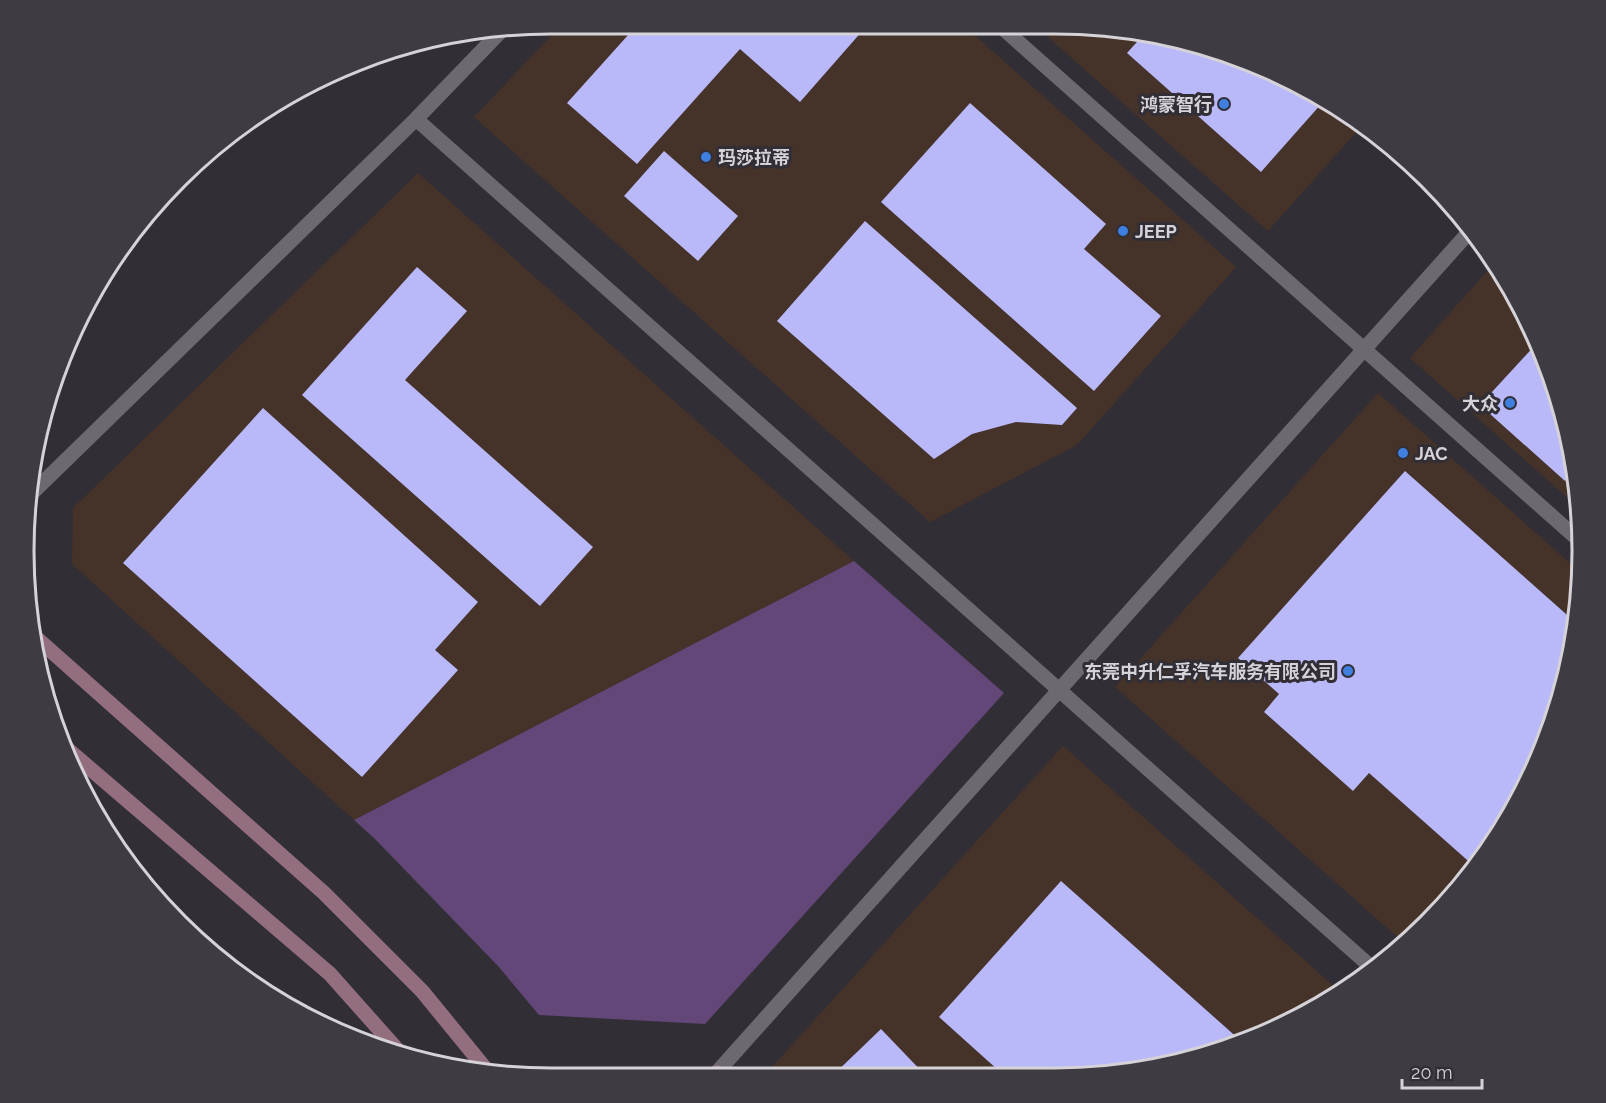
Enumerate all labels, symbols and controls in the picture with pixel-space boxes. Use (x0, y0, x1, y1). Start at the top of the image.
place label: 鸿蒙智行 (1140, 94, 1212, 115)
marker: 鸿蒙智行 (1217, 97, 1231, 111)
place label: 玛莎拉蒂 (718, 147, 790, 168)
marker: 玛莎拉蒂 (699, 150, 713, 164)
place label: JEEP (1135, 221, 1177, 242)
marker: JEEP (1116, 224, 1130, 238)
place label: 大众 (1462, 393, 1498, 414)
marker: 大众 (1503, 396, 1517, 410)
place label: JAC (1415, 443, 1447, 464)
marker: JAC (1396, 446, 1410, 460)
place label: 东莞中升仁孚汽车服务有限公司 (1084, 661, 1336, 682)
marker: 东莞中升仁孚汽车服务有限公司 (1341, 664, 1355, 678)
scale bar (1402, 1052, 1482, 1090)
text: 20 m (1411, 1062, 1453, 1083)

